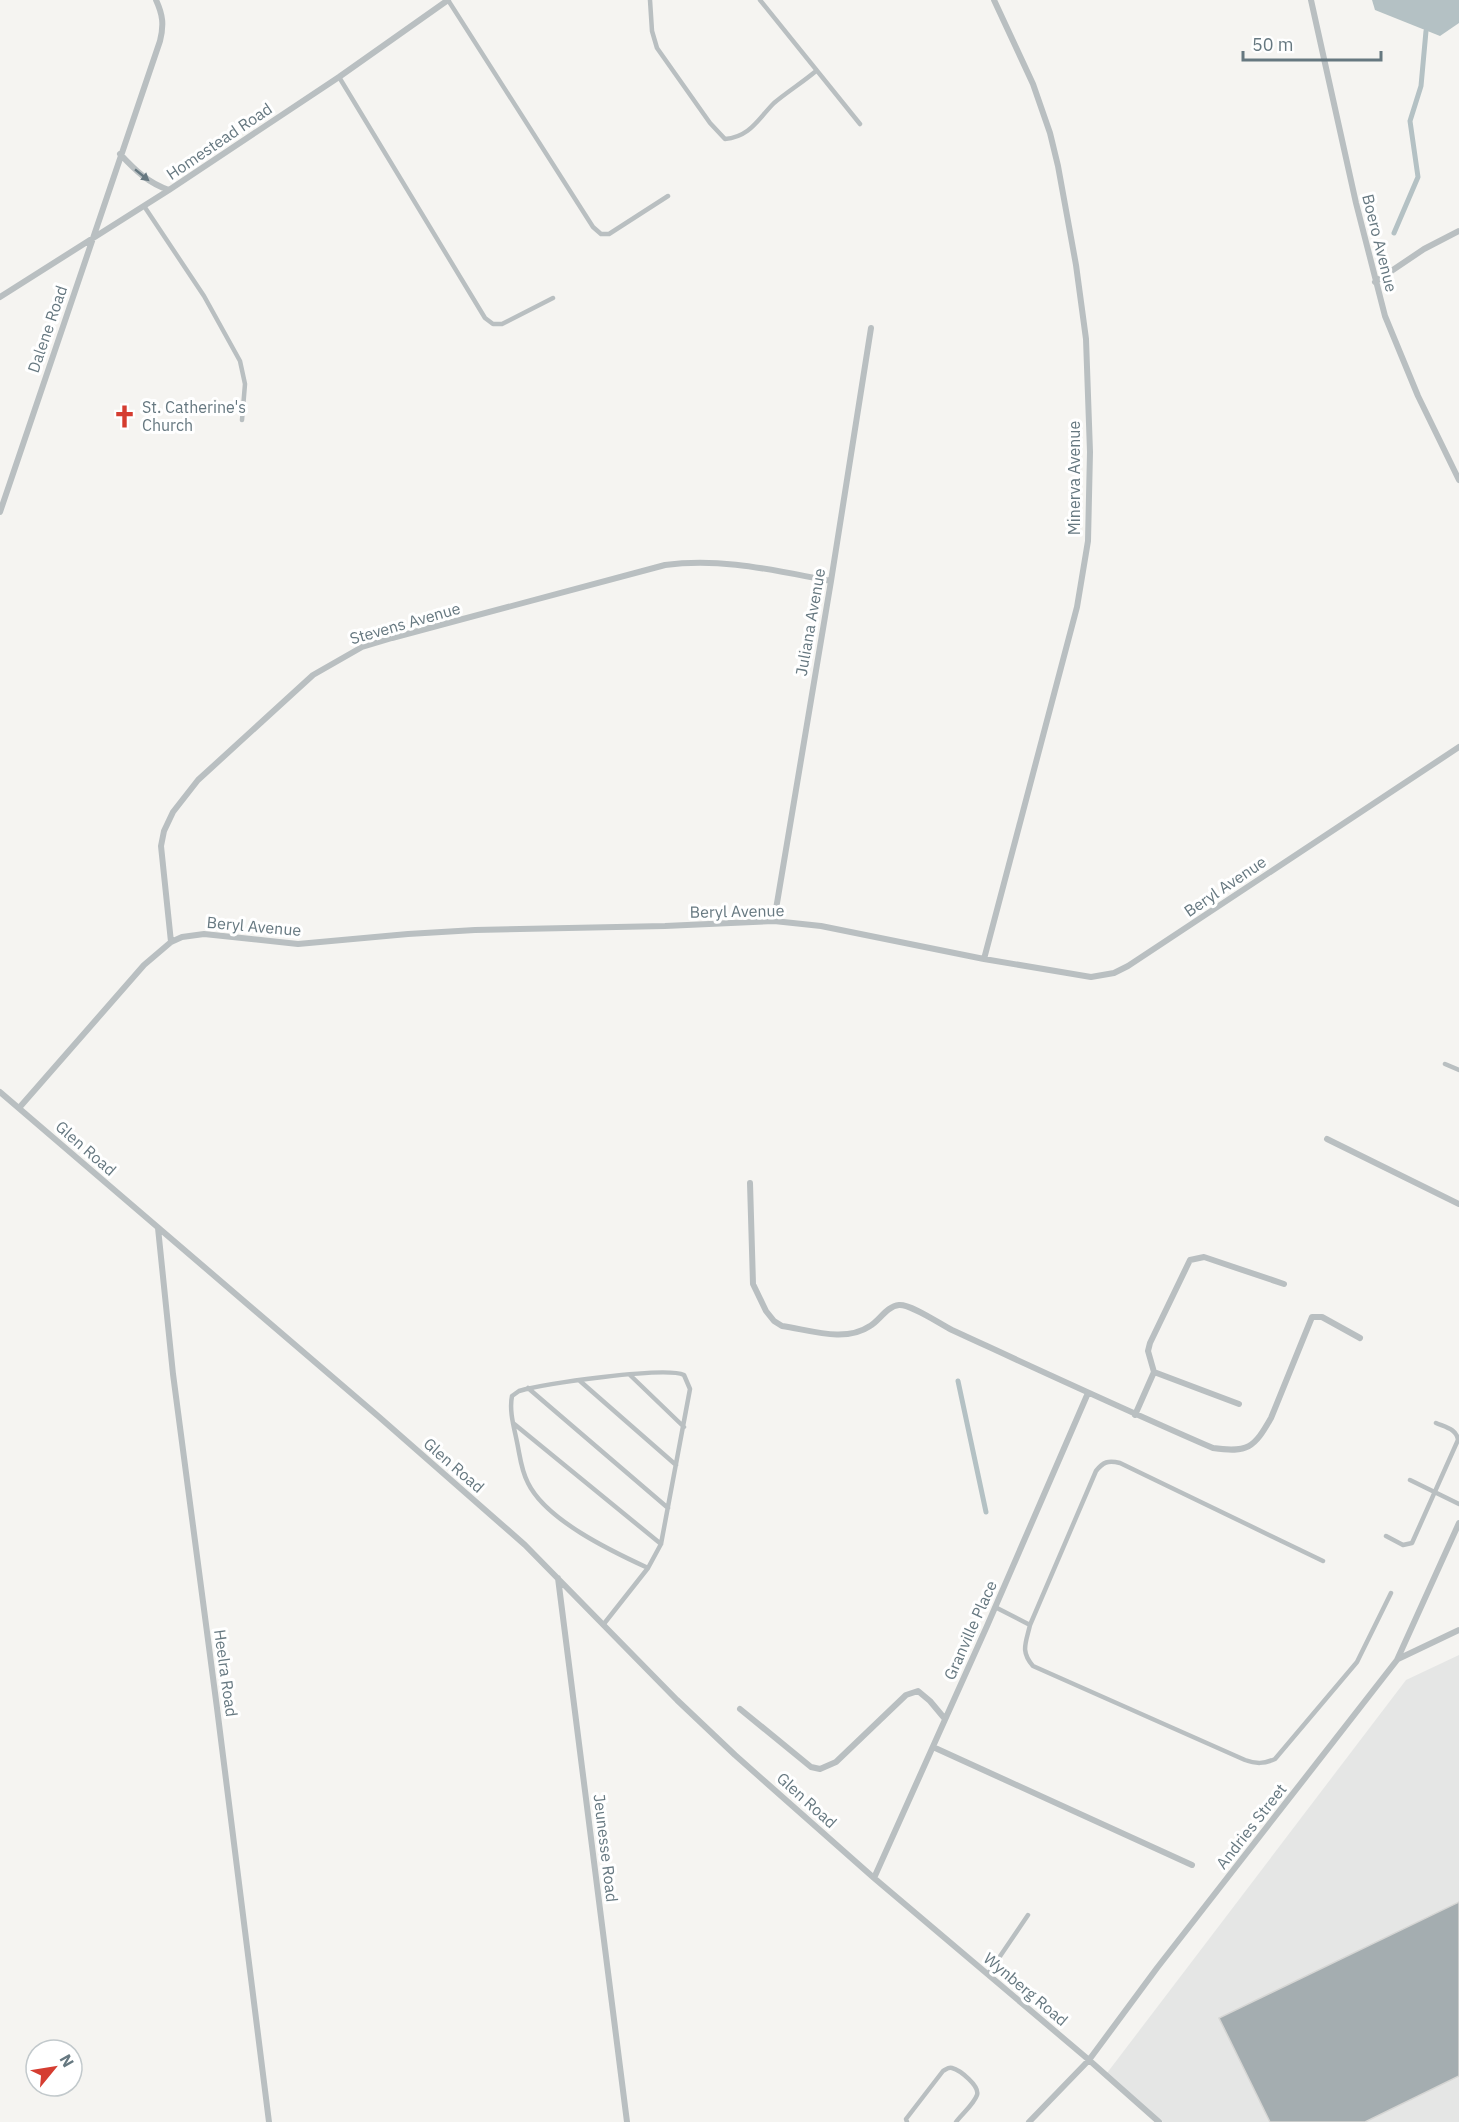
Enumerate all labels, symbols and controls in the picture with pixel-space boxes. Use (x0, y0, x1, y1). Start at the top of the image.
scale bar (1243, 24, 1381, 62)
text: 50 m (1252, 33, 1294, 56)
street label: Homestead Road (162, 98, 276, 184)
one-way arrow (134, 169, 150, 182)
street label: Boero Avenue (1358, 192, 1402, 294)
street label: Dalene Road (23, 283, 71, 375)
place label: St. Catherine's Church (142, 397, 246, 435)
church icon: St. Catherine's Church (111, 403, 137, 429)
street label: Minerva Avenue (1064, 421, 1084, 535)
street label: Juliana Avenue (791, 566, 829, 677)
street label: Stevens Avenue (347, 598, 463, 648)
street label: Beryl Avenue (1180, 851, 1270, 921)
street label: Beryl Avenue (689, 900, 785, 922)
street label: Beryl Avenue (206, 912, 302, 940)
street label: Glen Road (52, 1116, 120, 1180)
street label: Glen Road (420, 1433, 488, 1497)
street label: Granville Place (939, 1577, 1001, 1683)
street label: Heelra Road (210, 1628, 242, 1718)
street label: Glen Road (773, 1768, 841, 1832)
street label: Andries Street (1211, 1779, 1291, 1873)
street label: Jeunesse Road (589, 1793, 623, 1903)
street label: Wynberg Road (980, 1948, 1072, 2030)
north arrow (24, 2038, 84, 2098)
text: N (55, 2050, 79, 2071)

